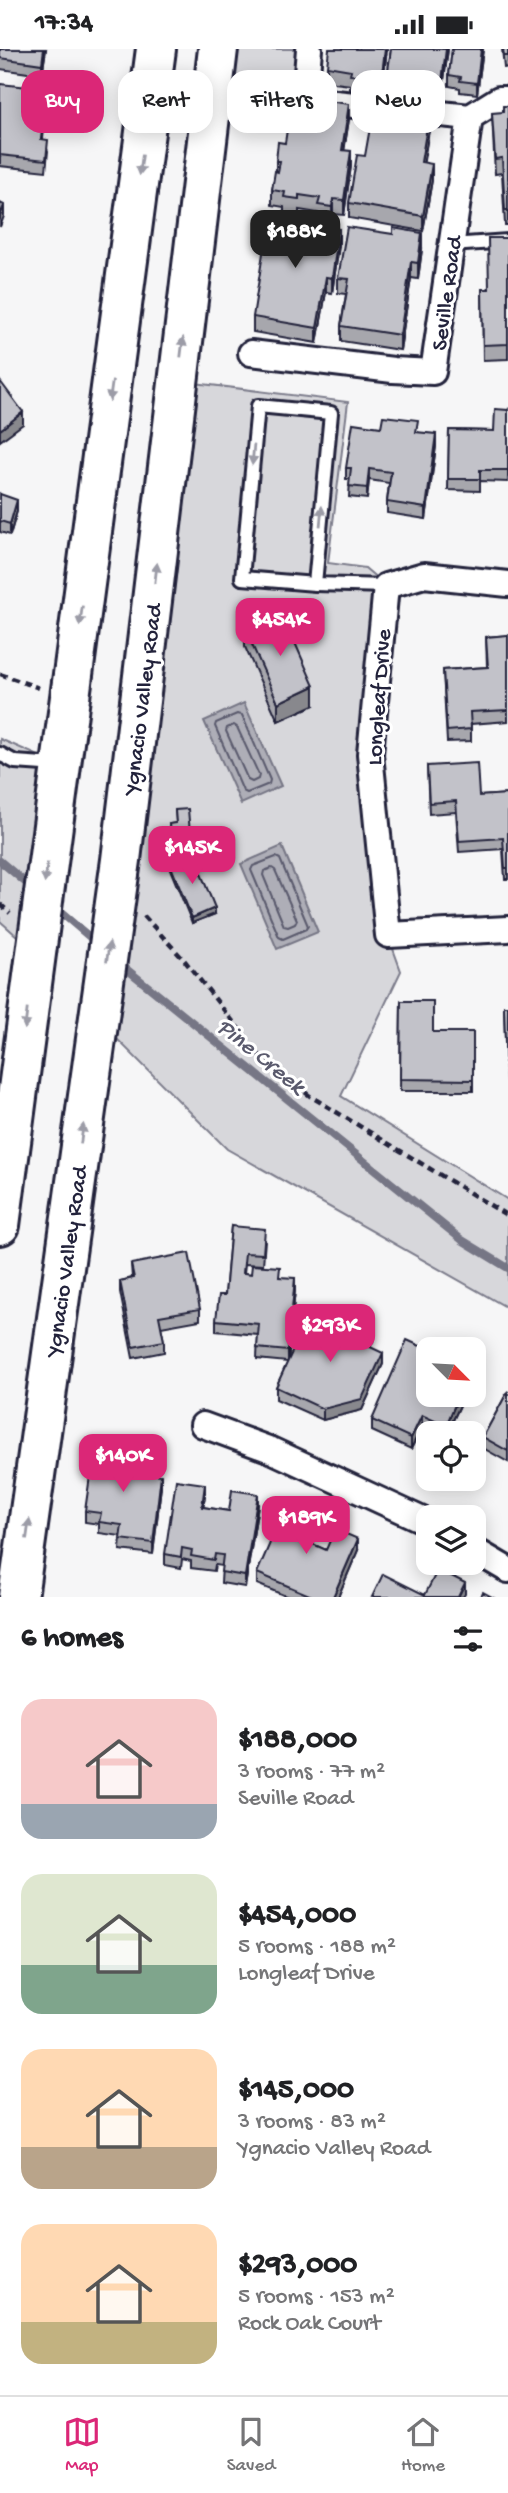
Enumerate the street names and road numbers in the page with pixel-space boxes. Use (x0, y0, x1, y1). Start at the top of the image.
street label: Seville Road (427, 233, 470, 352)
street label: Ygnacio Valley Road (119, 601, 170, 798)
street label: Longleaf Drive (362, 627, 399, 766)
street label: Ygnacio Valley Road (41, 1163, 95, 1361)

